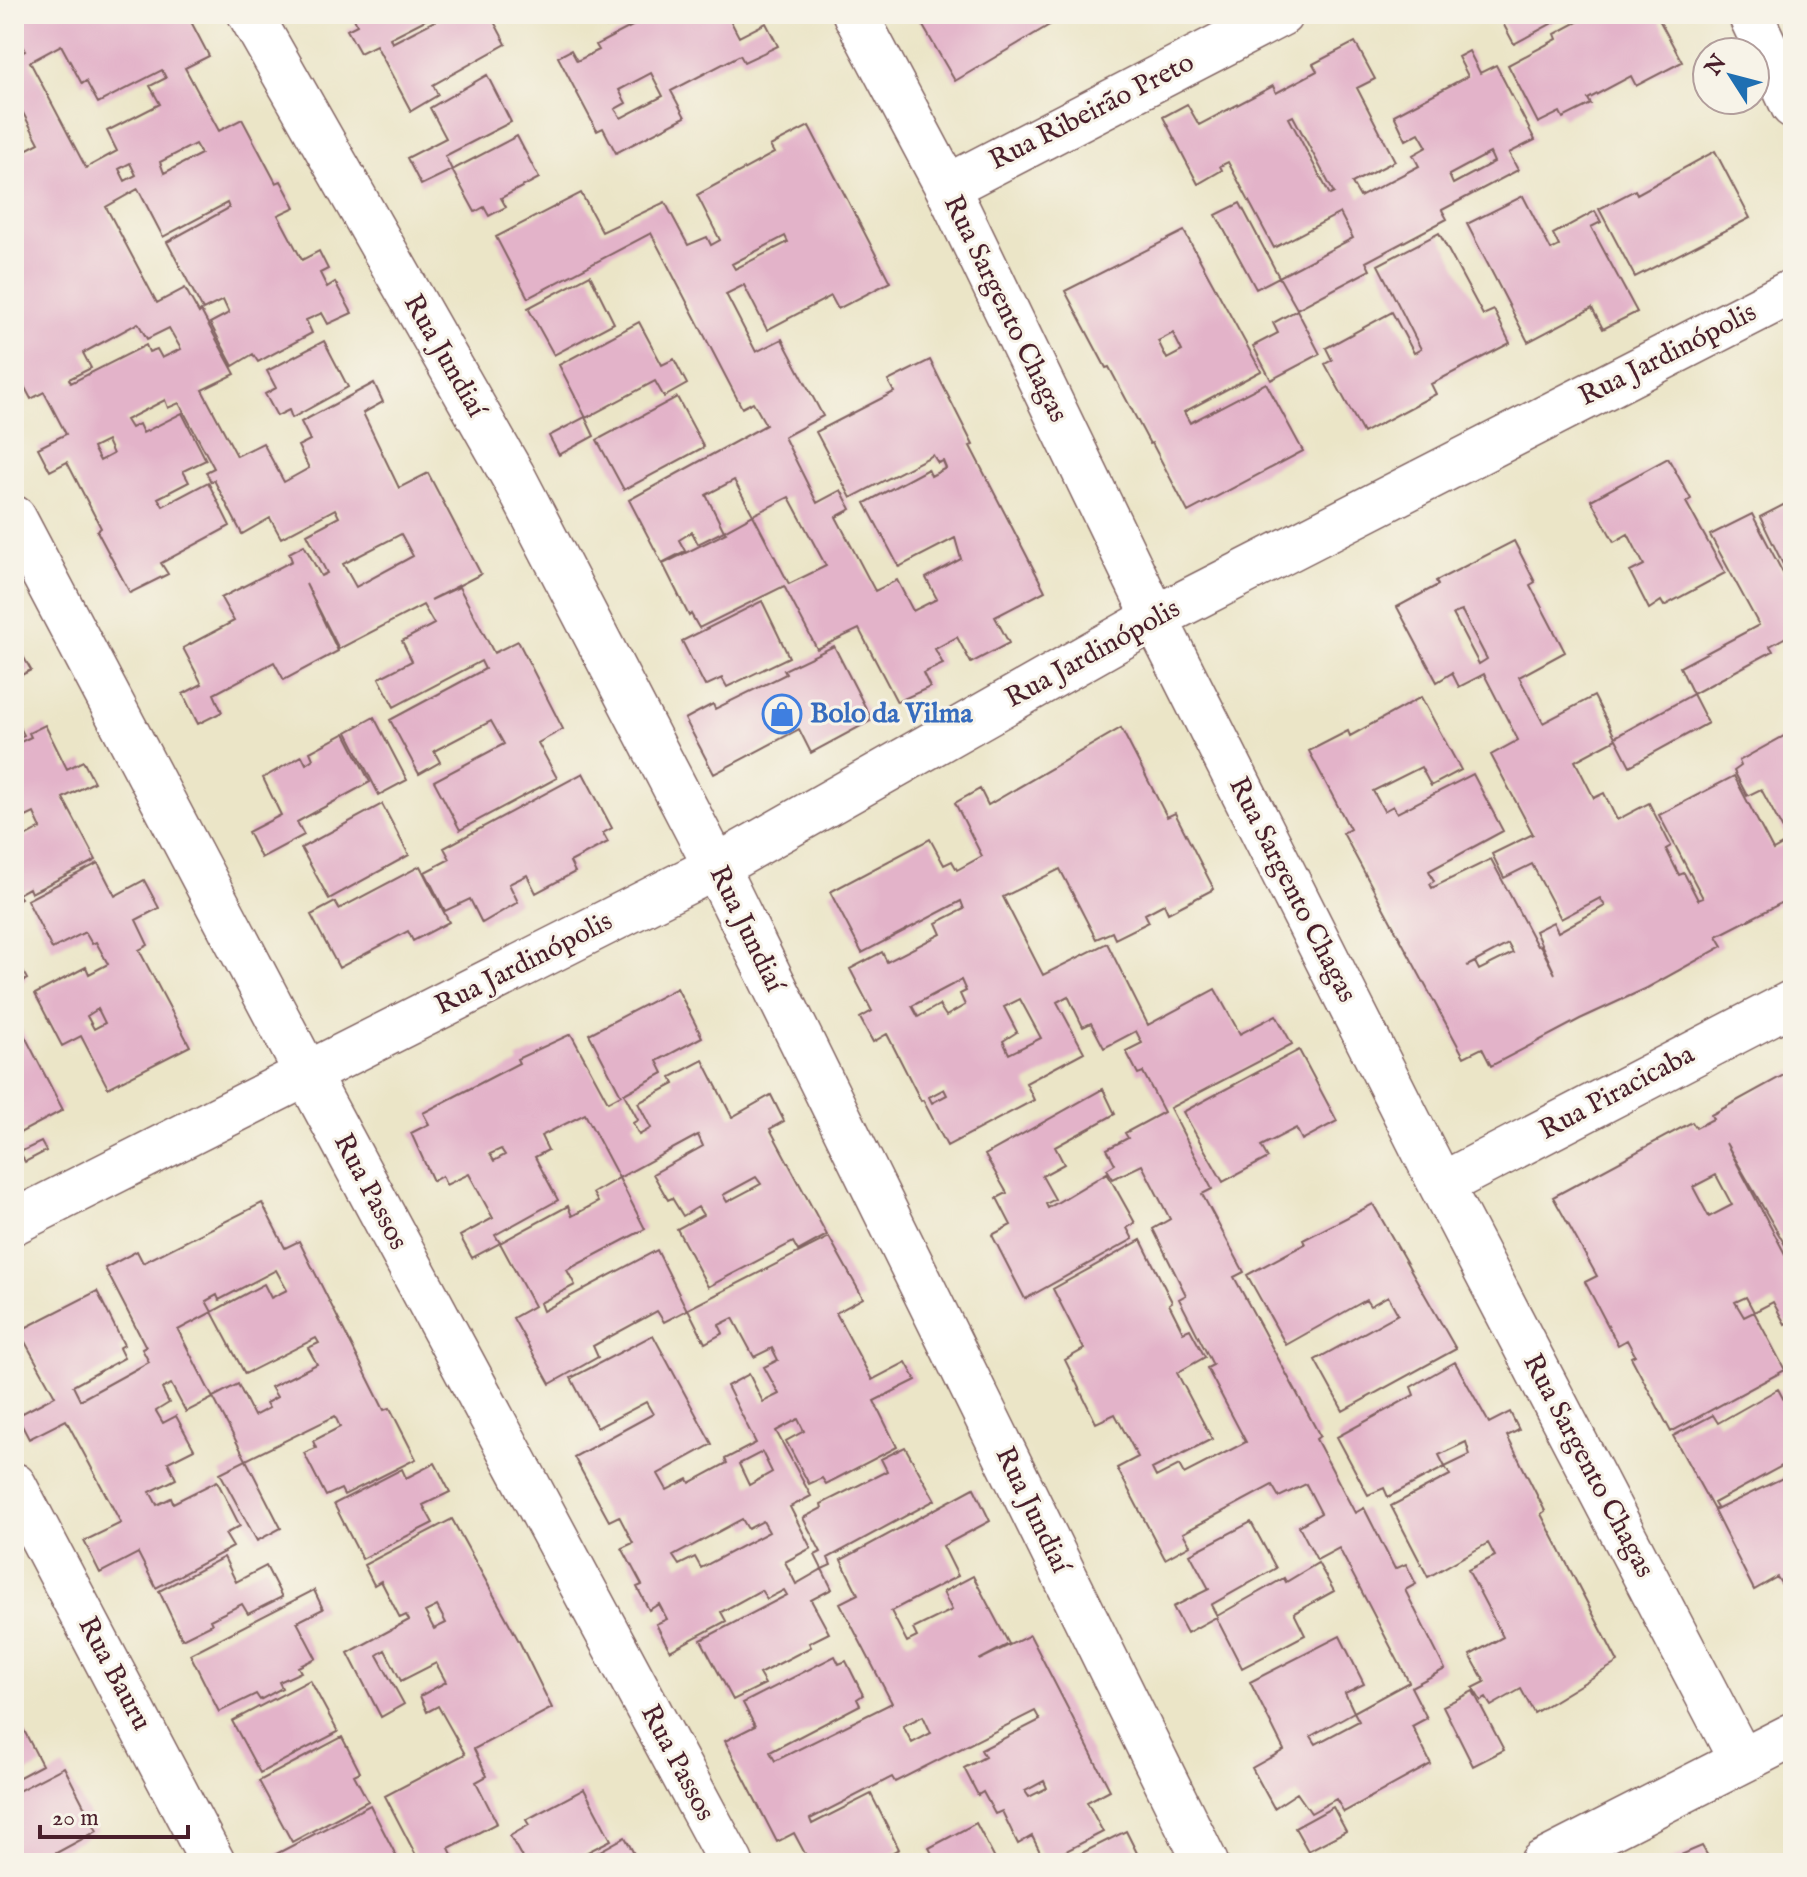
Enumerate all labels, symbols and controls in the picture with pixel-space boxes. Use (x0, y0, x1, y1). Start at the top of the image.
north arrow (1691, 36, 1771, 116)
street label: Rua Ribeirão Preto (984, 45, 1200, 179)
text: N (1699, 49, 1733, 82)
street label: Rua Sargento Chagas (935, 190, 1075, 428)
street label: Rua Jundiaí (395, 288, 494, 425)
street label: Rua Jardinópolis (1573, 295, 1763, 415)
street label: Rua Jardinópolis (999, 592, 1187, 716)
shop icon: Bolo da Vilma (761, 693, 803, 735)
place label: Bolo da Vilma (810, 697, 973, 732)
street label: Rua Sargento Chagas (1220, 771, 1364, 1009)
street label: Rua Jundiaí (700, 860, 792, 999)
street label: Rua Jardinópolis (429, 904, 619, 1024)
street label: Rua Piracicaba (1533, 1037, 1701, 1148)
street label: Rua Passos (325, 1128, 415, 1256)
street label: Rua Sargento Chagas (1514, 1348, 1662, 1584)
street label: Rua Jundiaí (986, 1441, 1078, 1580)
street label: Rua Bauru (69, 1611, 159, 1737)
street label: Rua Passos (632, 1699, 722, 1827)
scale bar (40, 1789, 188, 1839)
text: 20 m (52, 1803, 99, 1834)

